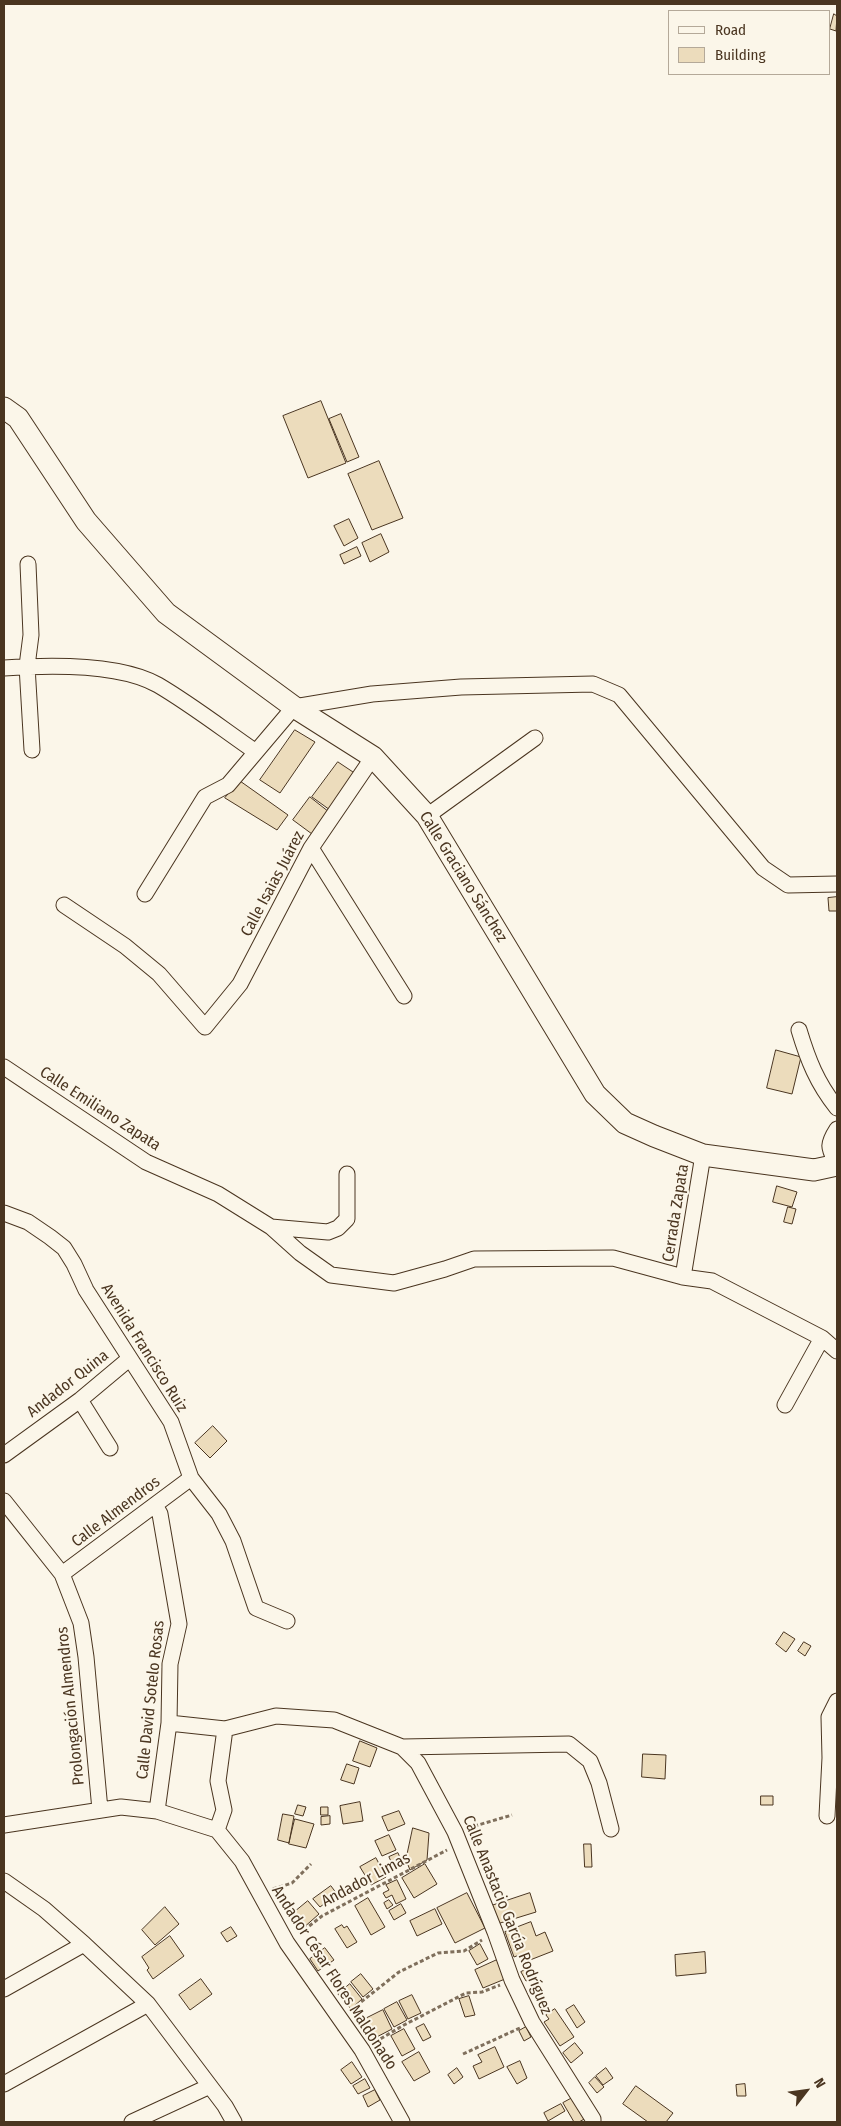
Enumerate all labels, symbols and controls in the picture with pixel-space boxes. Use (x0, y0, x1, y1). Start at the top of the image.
legend (668, 10, 831, 75)
text: Road (715, 21, 746, 39)
text: Building (715, 46, 766, 64)
street label: Calle Graciano Sánchez (415, 808, 511, 946)
street label: Calle Isaias Juárez (237, 828, 309, 940)
street label: Calle Emiliano Zapata (36, 1063, 164, 1155)
street label: Cerrada Zapata (659, 1163, 693, 1263)
street label: Avenida Francisco Ruiz (97, 1280, 191, 1416)
street label: Andador Quina (23, 1346, 113, 1422)
street label: Calle Almendros (68, 1472, 164, 1552)
street label: Calle David Sotelo Rosas (133, 1620, 169, 1780)
street label: Prolongación Almendros (53, 1626, 89, 1786)
street label: Calle Anastacio García Rodríguez (458, 1813, 556, 2017)
street label: Andador Limas (318, 1849, 414, 1911)
street label: Andador César Flores Maldonado (267, 1882, 401, 2074)
north arrow (781, 2066, 831, 2116)
text: N (810, 2075, 829, 2091)

